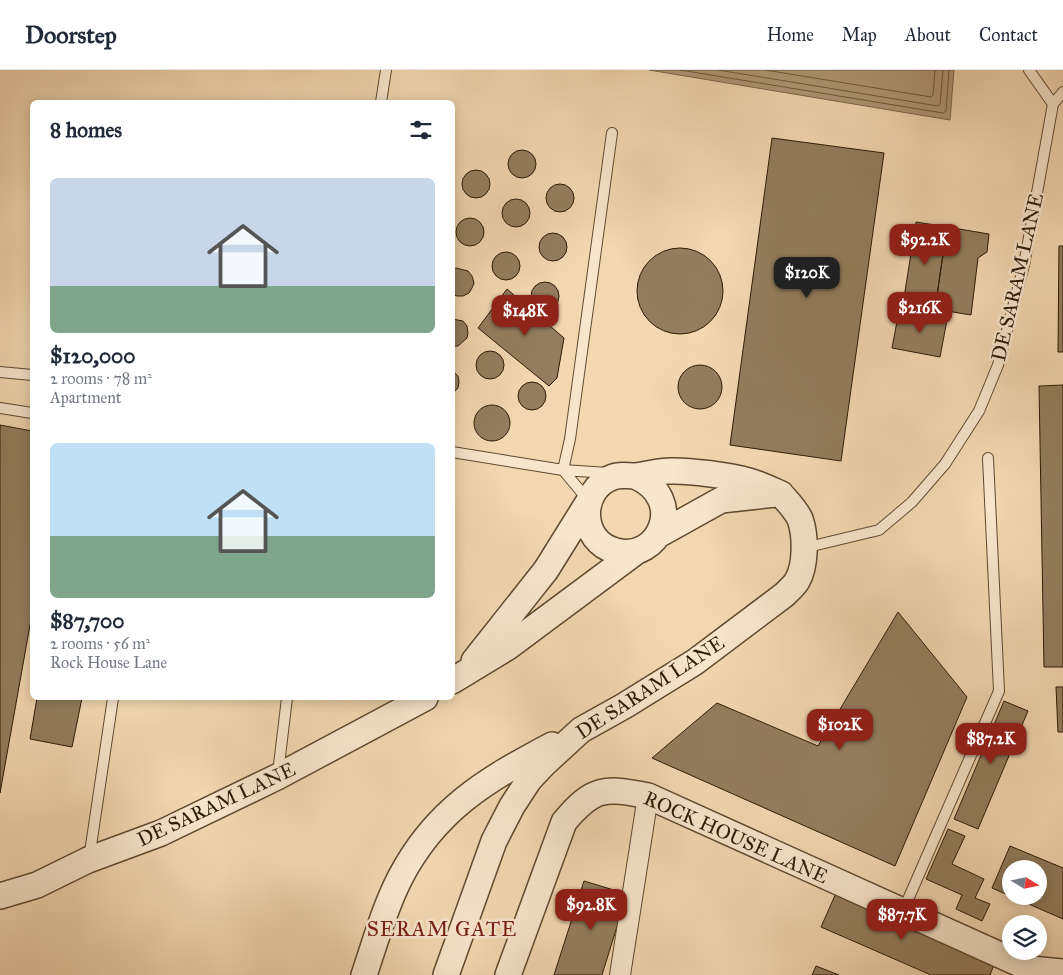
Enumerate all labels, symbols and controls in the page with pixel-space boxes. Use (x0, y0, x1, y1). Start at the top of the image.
text: Doorstep (25, 20, 117, 50)
text: Home (767, 24, 814, 46)
text: Map (842, 24, 877, 46)
text: About (905, 24, 951, 46)
text: Contact (979, 24, 1038, 46)
icon: filters (407, 116, 435, 144)
text: 8 homes (50, 117, 122, 143)
street label: DE SARAM LANE (986, 191, 1048, 363)
icon: home (198, 211, 288, 301)
pin: $92.2K (884, 224, 966, 266)
text: $92.2K (901, 230, 949, 249)
pin: $120K (772, 256, 842, 299)
text: $120K (785, 263, 829, 282)
pin: $216K (885, 292, 955, 334)
pin: $148K (490, 294, 560, 337)
text: $216K (898, 298, 942, 317)
text: $148K (503, 301, 547, 320)
text: $120,000 (50, 343, 136, 369)
text: 2 rooms · 78 m² (50, 369, 152, 388)
text: Apartment (50, 388, 122, 407)
icon: home (198, 476, 288, 566)
text: $87,700 (50, 608, 125, 634)
street label: DE SARAM LANE (571, 630, 729, 744)
text: 2 rooms · 56 m² (50, 634, 150, 653)
text: Rock House Lane (50, 653, 167, 672)
pin: $102K (805, 708, 875, 751)
text: $102K (818, 715, 862, 734)
pin: $87.2K (950, 722, 1032, 765)
text: $87.2K (966, 729, 1016, 748)
street label: DE SARAM LANE (133, 757, 299, 851)
street label: ROCK HOUSE LANE (640, 786, 832, 888)
north arrow (1002, 860, 1048, 905)
map controls (1002, 860, 1047, 960)
pin: $92.8K (550, 888, 632, 931)
text: $92.8K (566, 895, 616, 914)
pin: $87.7K (861, 898, 943, 941)
text: $87.7K (878, 905, 926, 924)
button: layers (1002, 915, 1047, 960)
district label: SERAM GATE (367, 916, 517, 942)

